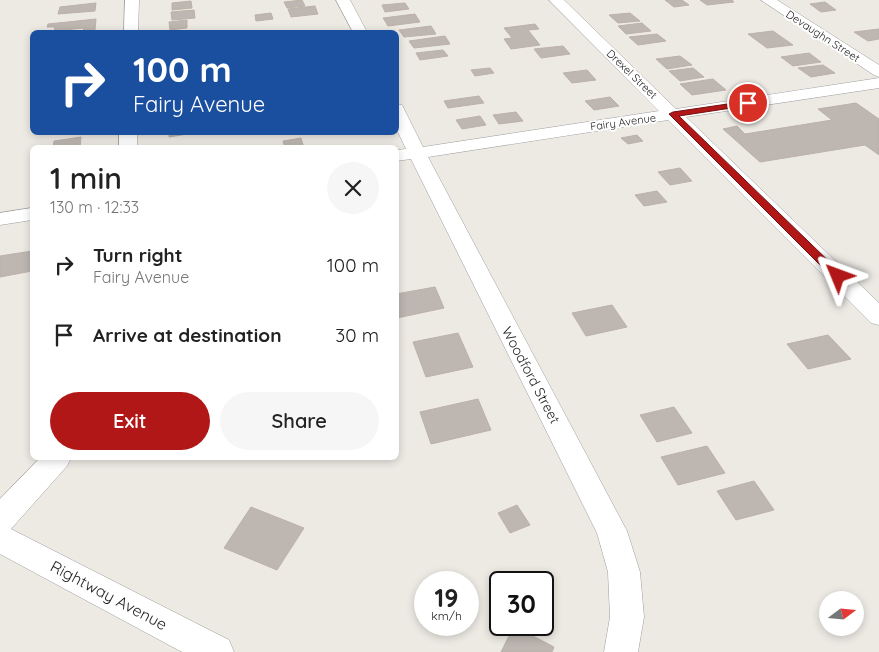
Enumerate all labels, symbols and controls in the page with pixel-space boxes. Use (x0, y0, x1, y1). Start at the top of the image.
street label: Devaughn Street (783, 7, 863, 65)
street label: Drexel Street (604, 46, 660, 102)
text: 100 m (133, 47, 232, 91)
icon: right (50, 50, 115, 115)
pin (727, 82, 769, 124)
icon: arrive (734, 89, 762, 117)
text: Fairy Avenue (133, 90, 265, 118)
street label: Fairy Avenue (589, 110, 657, 134)
text: 1 min (50, 159, 122, 197)
button: close (327, 162, 379, 214)
text: 130 m · 12:33 (50, 197, 139, 217)
text: Turn right (93, 243, 182, 267)
position arrow (811, 249, 863, 301)
icon: right (50, 251, 78, 279)
text: 100 m (327, 253, 379, 277)
text: Fairy Avenue (93, 267, 189, 287)
icon: arrive (50, 321, 78, 349)
text: Arrive at destination (93, 323, 282, 347)
text: 30 m (335, 323, 379, 347)
street label: Woodford Street (498, 323, 564, 427)
button: Exit (50, 392, 210, 450)
button: Share (220, 392, 379, 450)
street label: Rightway Avenue (47, 556, 171, 634)
speed limit sign: 30 (489, 571, 554, 636)
text: 19 (435, 582, 458, 613)
north arrow (819, 591, 864, 636)
map controls (819, 591, 864, 636)
text: km/h (431, 608, 462, 623)

